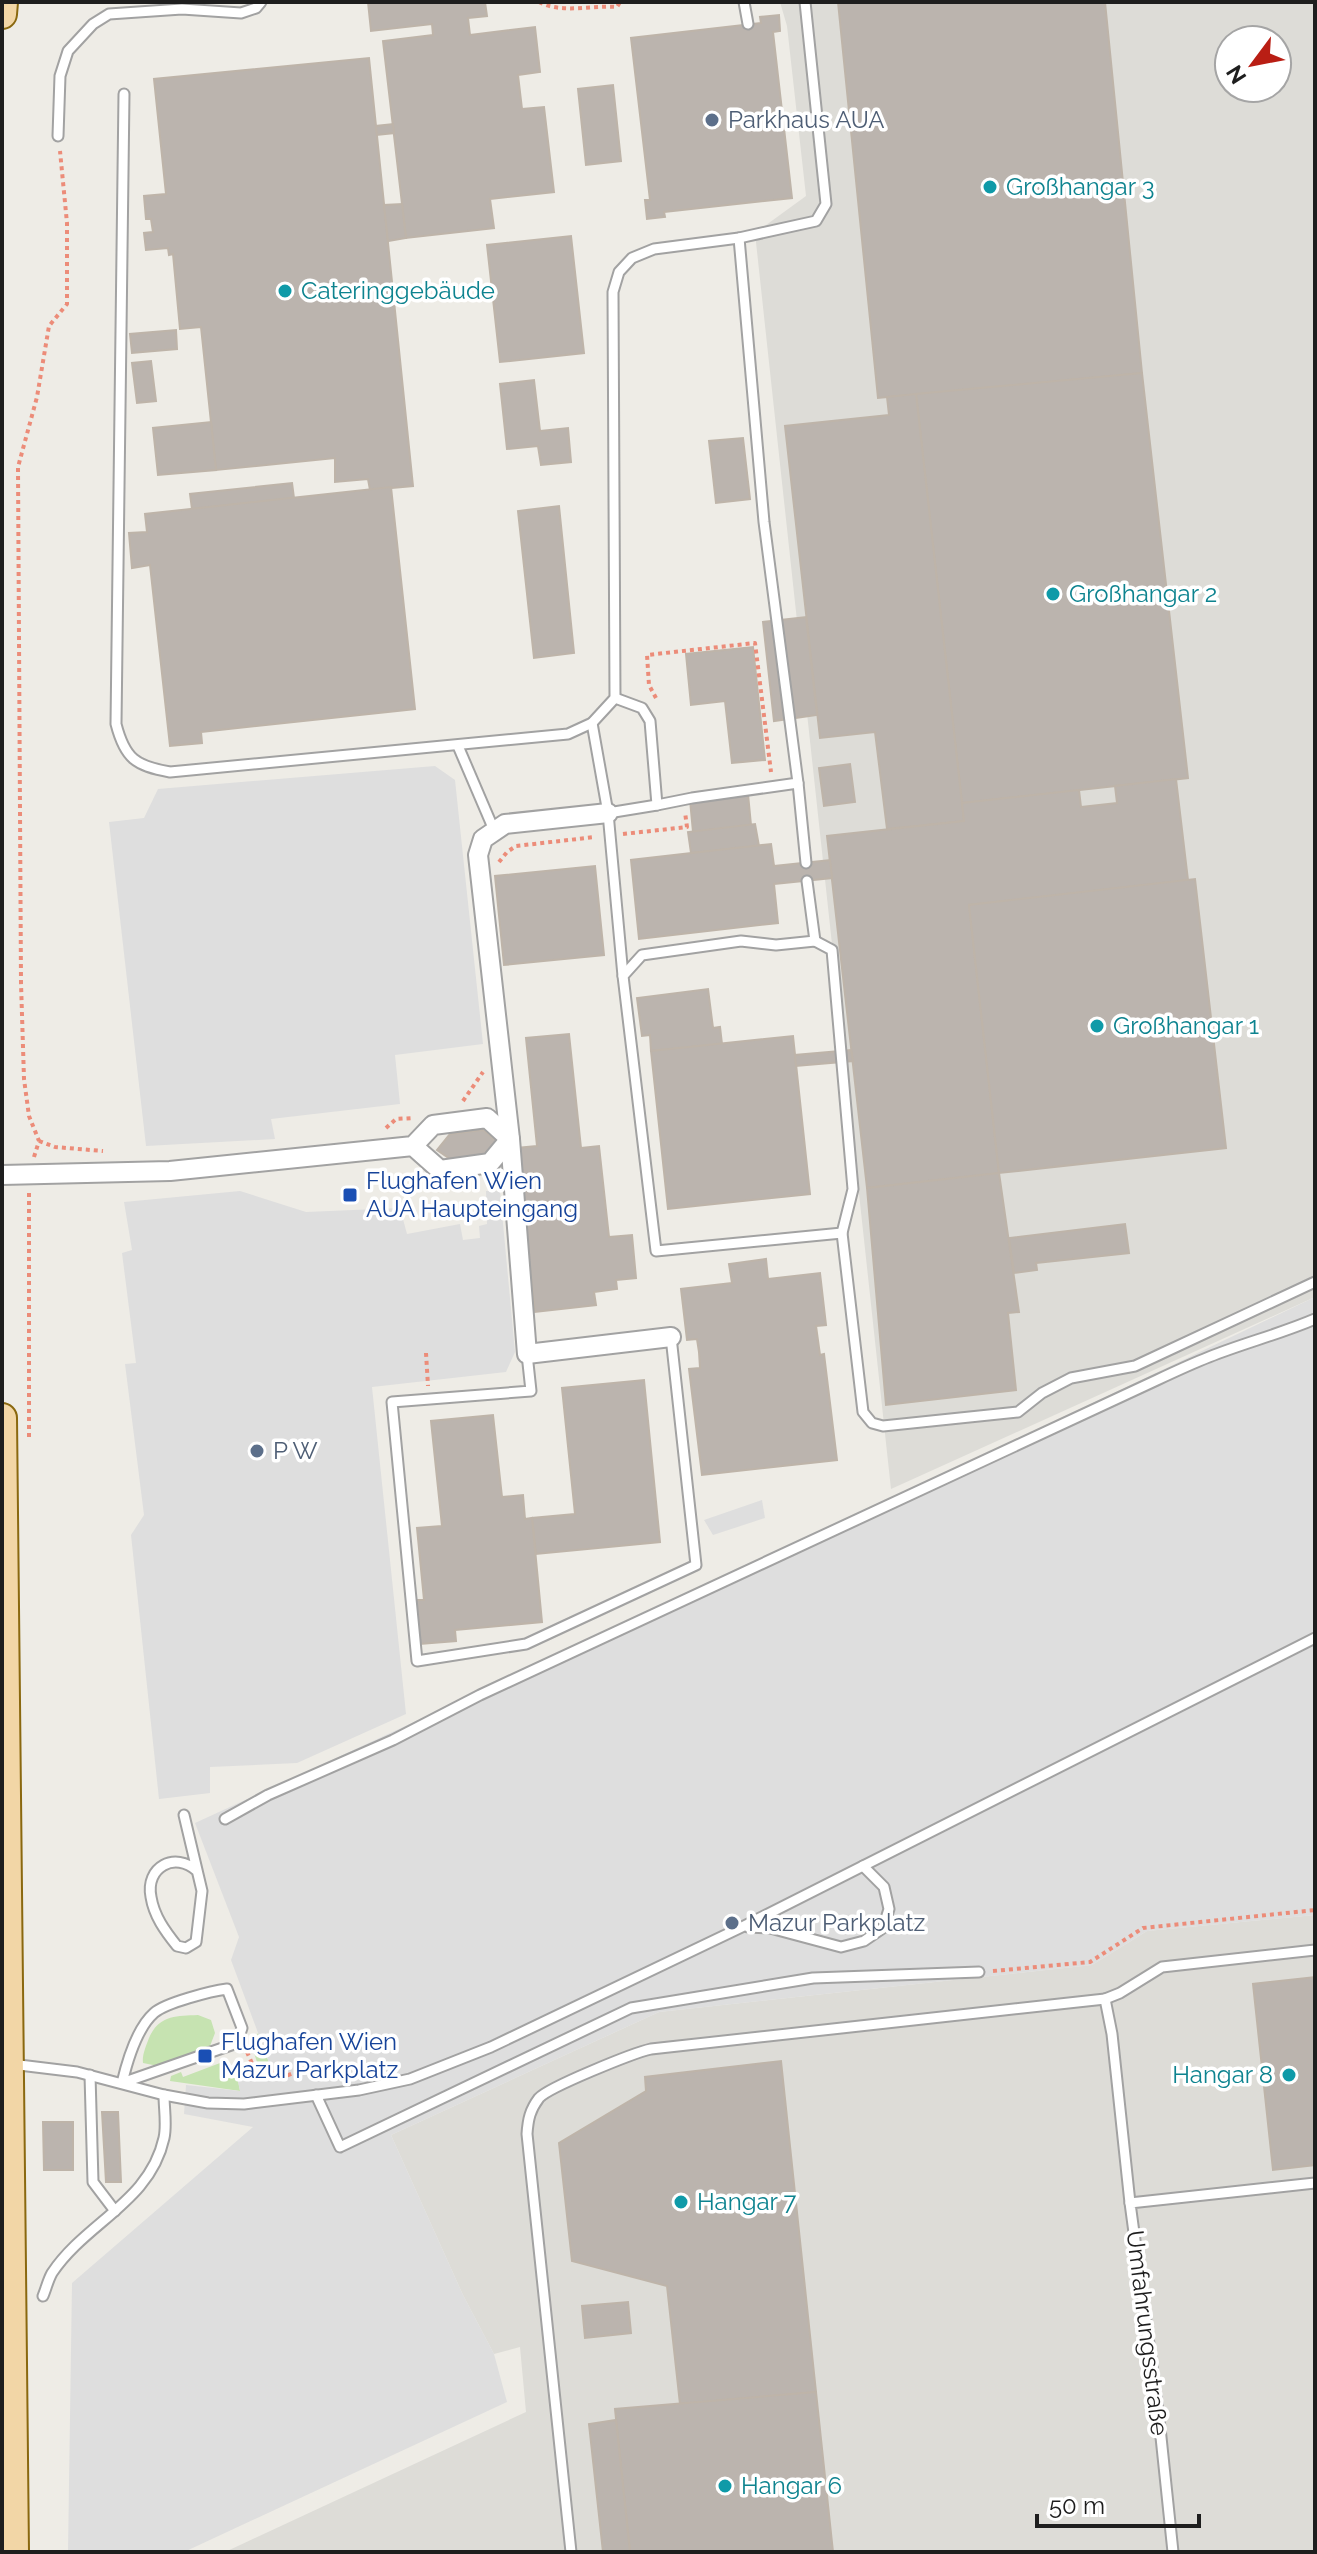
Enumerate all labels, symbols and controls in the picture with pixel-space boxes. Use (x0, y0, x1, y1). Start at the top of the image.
north arrow (1213, 24, 1293, 104)
text: N (1221, 61, 1252, 89)
place label: Parkhaus AUA (728, 105, 884, 134)
marker: Parkhaus AUA (703, 111, 721, 129)
place label: Großhangar 3 (1006, 172, 1155, 201)
marker: Großhangar 3 (981, 178, 999, 196)
place label: Cateringgebäude (301, 276, 495, 305)
marker: Cateringgebäude (276, 282, 294, 300)
place label: Großhangar 2 (1069, 579, 1217, 608)
marker: Großhangar 2 (1044, 585, 1062, 603)
place label: Großhangar 1 (1113, 1011, 1259, 1040)
marker: Großhangar 1 (1088, 1017, 1106, 1035)
place label: Flughafen Wien AUA Haupteingang (366, 1166, 578, 1223)
marker: Flughafen Wien AUA Haupteingang (341, 1186, 359, 1204)
place label: P W (273, 1436, 318, 1465)
marker: P W (248, 1442, 266, 1460)
place label: Mazur Parkplatz (748, 1908, 925, 1937)
marker: Mazur Parkplatz (723, 1914, 741, 1932)
place label: Flughafen Wien Mazur Parkplatz (221, 2027, 398, 2084)
marker: Flughafen Wien Mazur Parkplatz (196, 2047, 214, 2065)
place label: Hangar 8 (1172, 2060, 1273, 2089)
marker: Hangar 8 (1280, 2066, 1298, 2084)
place label: Hangar 7 (697, 2187, 797, 2216)
marker: Hangar 7 (672, 2193, 690, 2211)
street label: Umfahrungsstraße (1121, 2229, 1174, 2437)
place label: Hangar 6 (741, 2471, 842, 2500)
marker: Hangar 6 (716, 2477, 734, 2495)
scale bar (1037, 2478, 1199, 2528)
text: 50 m (1049, 2491, 1105, 2520)

